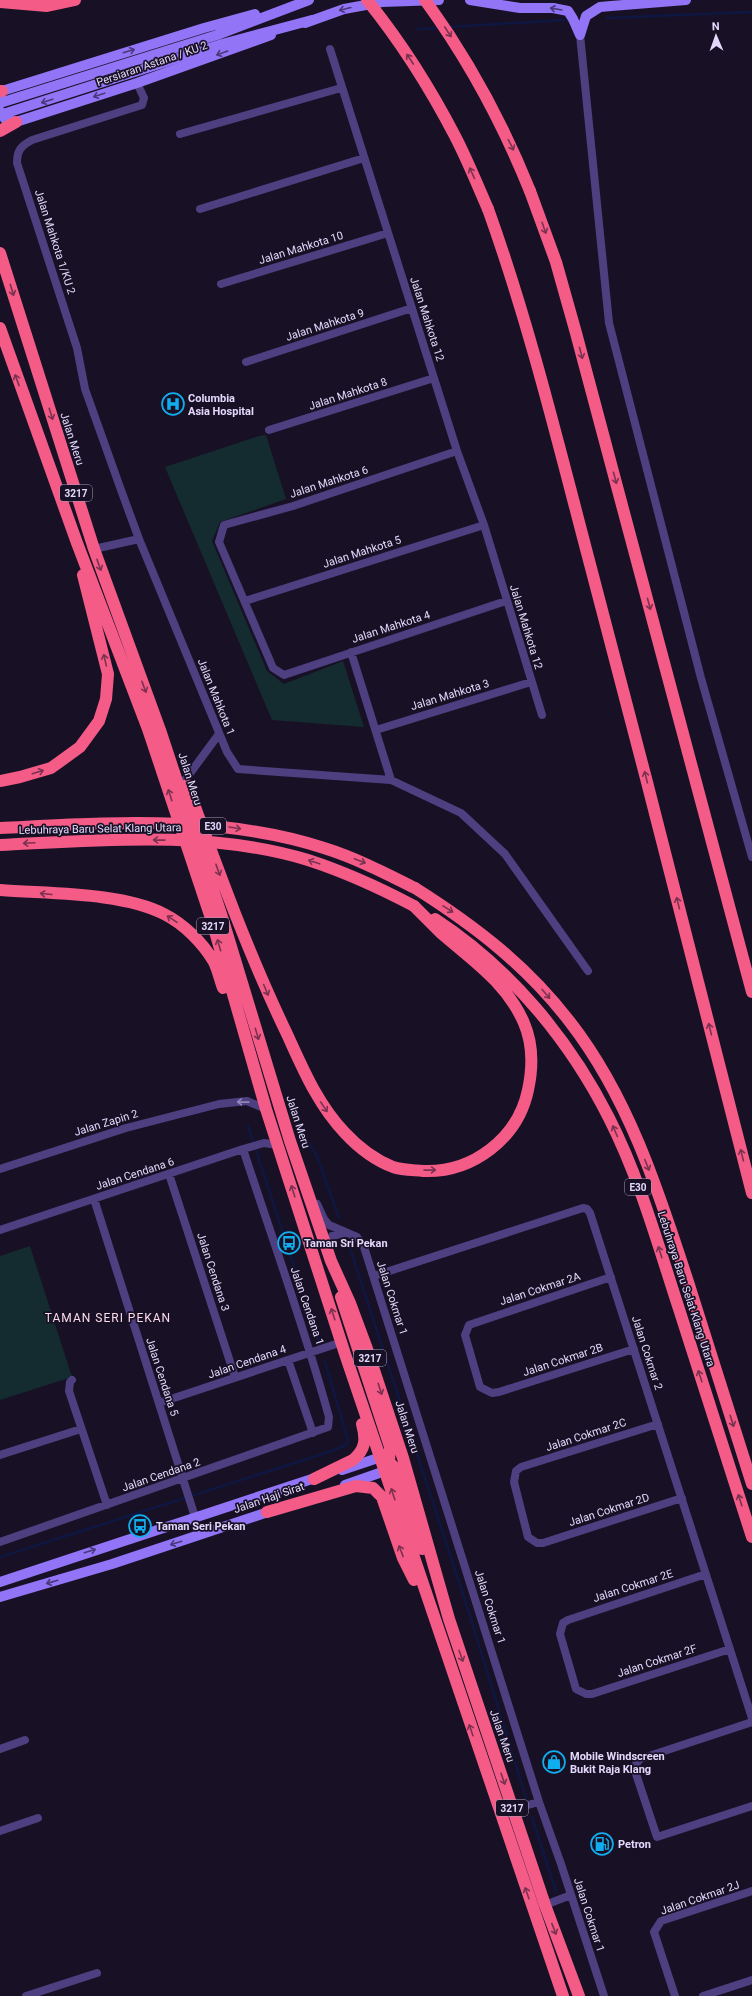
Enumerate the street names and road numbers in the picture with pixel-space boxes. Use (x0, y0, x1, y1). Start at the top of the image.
street label: Persiaran Astana / KU 2 (95, 39, 209, 89)
street label: Jalan Mahkota 1/KU 2 (32, 188, 78, 296)
street label: Jalan Mahkota 10 (257, 229, 345, 267)
street label: Jalan Mahkota 12 (407, 275, 447, 363)
street label: Jalan Mahkota 9 (284, 306, 366, 344)
street label: Jalan Mahkota 8 (307, 375, 389, 413)
street label: Jalan Meru (57, 411, 87, 467)
street label: Jalan Mahkota 6 (288, 463, 370, 501)
road number: 3217 (60, 485, 92, 501)
street label: Jalan Mahkota 5 (321, 533, 403, 571)
street label: Jalan Mahkota 12 (507, 583, 545, 671)
street label: Jalan Mahkota 4 (350, 608, 432, 646)
street label: Jalan Mahkota 1 (195, 657, 237, 737)
street label: Jalan Mahkota 3 (409, 677, 491, 713)
street label: Jalan Meru (175, 751, 205, 807)
road number: E30 (200, 818, 226, 834)
street label: Lebuhraya Baru Selat Klang Utara (19, 821, 182, 837)
road number: 3217 (197, 918, 229, 934)
street label: Jalan Meru (283, 1094, 313, 1150)
street label: Jalan Zapin 2 (73, 1107, 139, 1139)
street label: Jalan Cendana 6 (94, 1155, 176, 1193)
road number: E30 (625, 1179, 651, 1195)
street label: Lebuhraya Baru Selat Klang Utara (655, 1210, 717, 1368)
street label: Jalan Cendana 3 (194, 1231, 232, 1313)
street label: Jalan Cokmar 1 (374, 1259, 410, 1337)
street label: Jalan Cendana 1 (288, 1265, 326, 1347)
street label: Jalan Cokmar 2A (498, 1270, 583, 1308)
street label: Jalan Cokmar 2 (629, 1314, 665, 1392)
street label: Jalan Cendana 5 (143, 1336, 181, 1418)
street label: Jalan Cokmar 2B (521, 1341, 605, 1379)
street label: Jalan Cendana 4 (206, 1343, 288, 1381)
road number: 3217 (354, 1350, 386, 1366)
street label: Jalan Meru (392, 1399, 422, 1455)
street label: Jalan Cokmar 2C (544, 1416, 628, 1454)
street label: Jalan Cendana 2 (120, 1456, 202, 1494)
street label: Jalan Haji Sirat (232, 1480, 306, 1516)
street label: Jalan Cokmar 2D (567, 1491, 651, 1529)
street label: Jalan Cokmar 2E (592, 1567, 674, 1605)
street label: Jalan Cokmar 1 (472, 1568, 508, 1646)
street label: Jalan Cokmar 2F (616, 1642, 698, 1680)
street label: Jalan Meru (487, 1708, 517, 1764)
road number: 3217 (496, 1800, 528, 1816)
street label: Jalan Cokmar 1 (571, 1876, 607, 1954)
street label: Jalan Cokmar 2J (659, 1878, 741, 1918)

